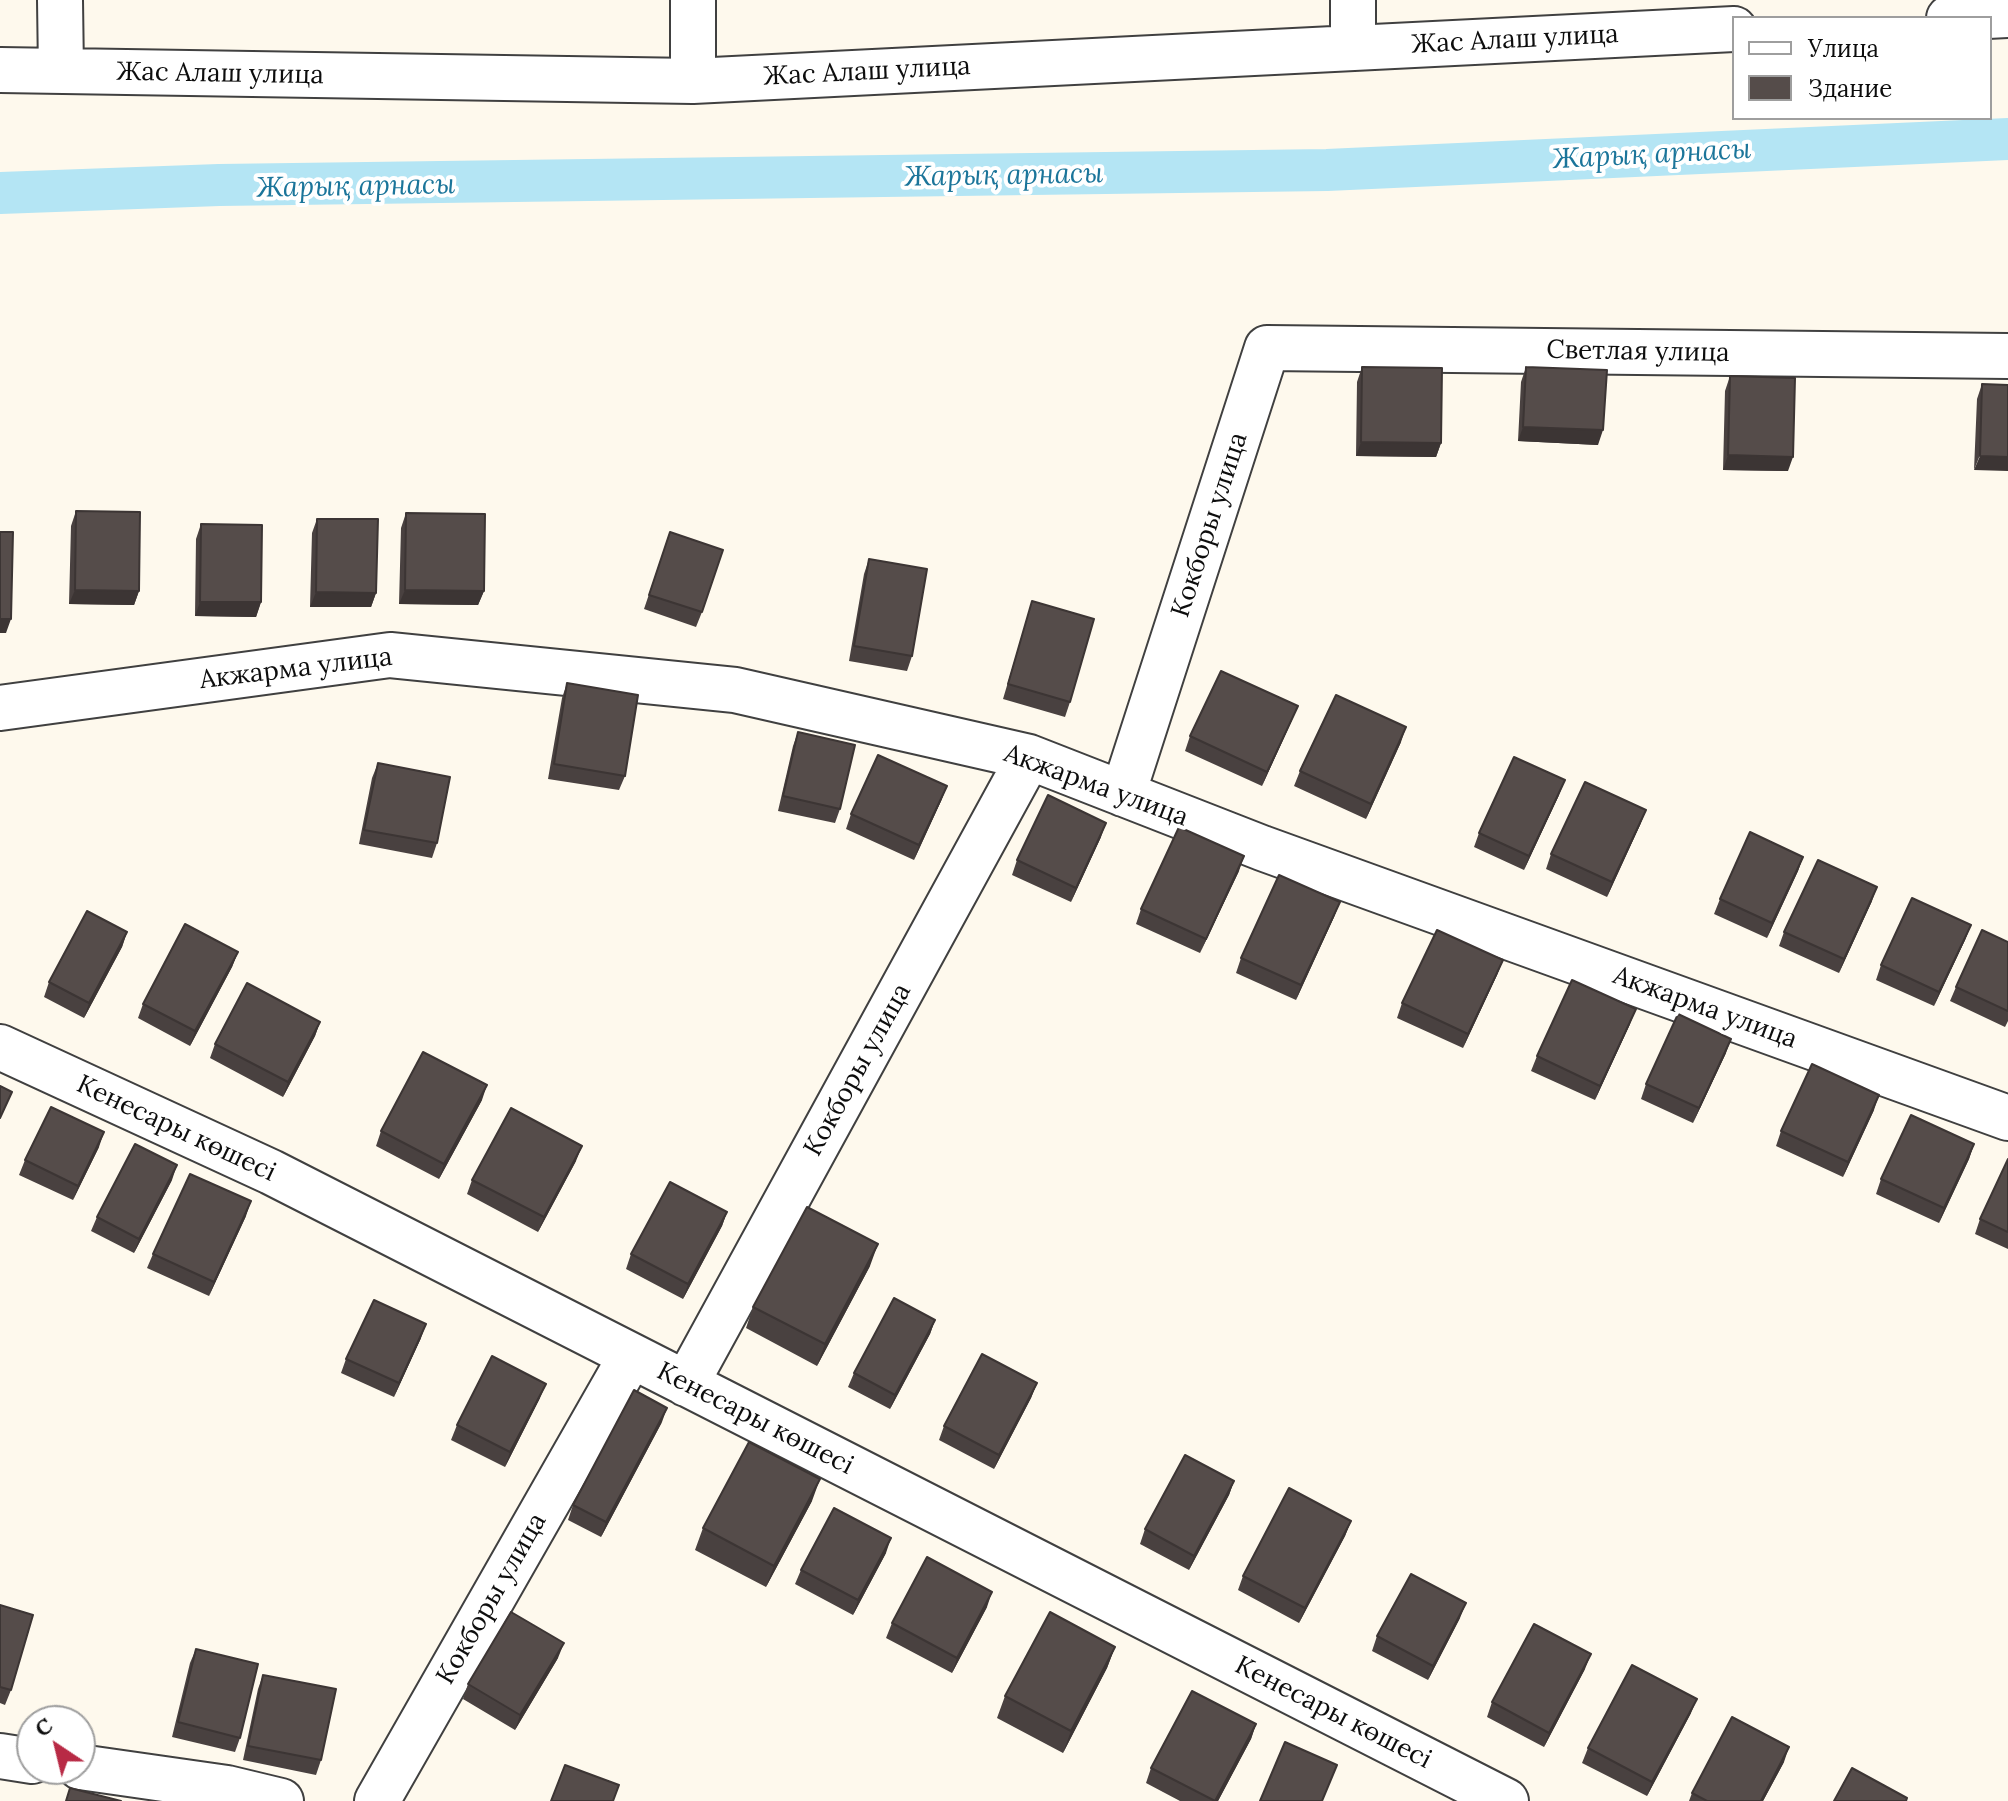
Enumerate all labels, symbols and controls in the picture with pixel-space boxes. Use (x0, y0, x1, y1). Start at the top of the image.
legend (1732, 16, 1992, 120)
street label: Жас Алаш улица (1411, 19, 1619, 61)
text: Улица (1808, 33, 1879, 64)
street label: Жас Алаш улица (763, 51, 971, 93)
street label: Жас Алаш улица (116, 57, 324, 91)
text: Здание (1808, 73, 1892, 104)
water label: Жарық арнасы (1552, 133, 1752, 177)
water label: Жарық арнасы (904, 157, 1104, 195)
water label: Жарық арнасы (256, 168, 456, 206)
street label: Светлая улица (1546, 335, 1730, 369)
street label: Кокборы улица (1165, 429, 1255, 621)
street label: Акжарма улица (198, 642, 394, 696)
street label: Акжарма улица (1000, 738, 1192, 834)
street label: Акжарма улица (1609, 960, 1801, 1056)
street label: Кокборы улица (798, 978, 918, 1162)
street label: Кенесары көшесі (71, 1069, 281, 1189)
street label: Кенесары көшесі (652, 1356, 858, 1482)
street label: Кокборы улица (430, 1508, 554, 1690)
street label: Кенесары көшесі (1230, 1650, 1436, 1776)
north arrow (16, 1705, 96, 1785)
text: С (29, 1711, 58, 1743)

